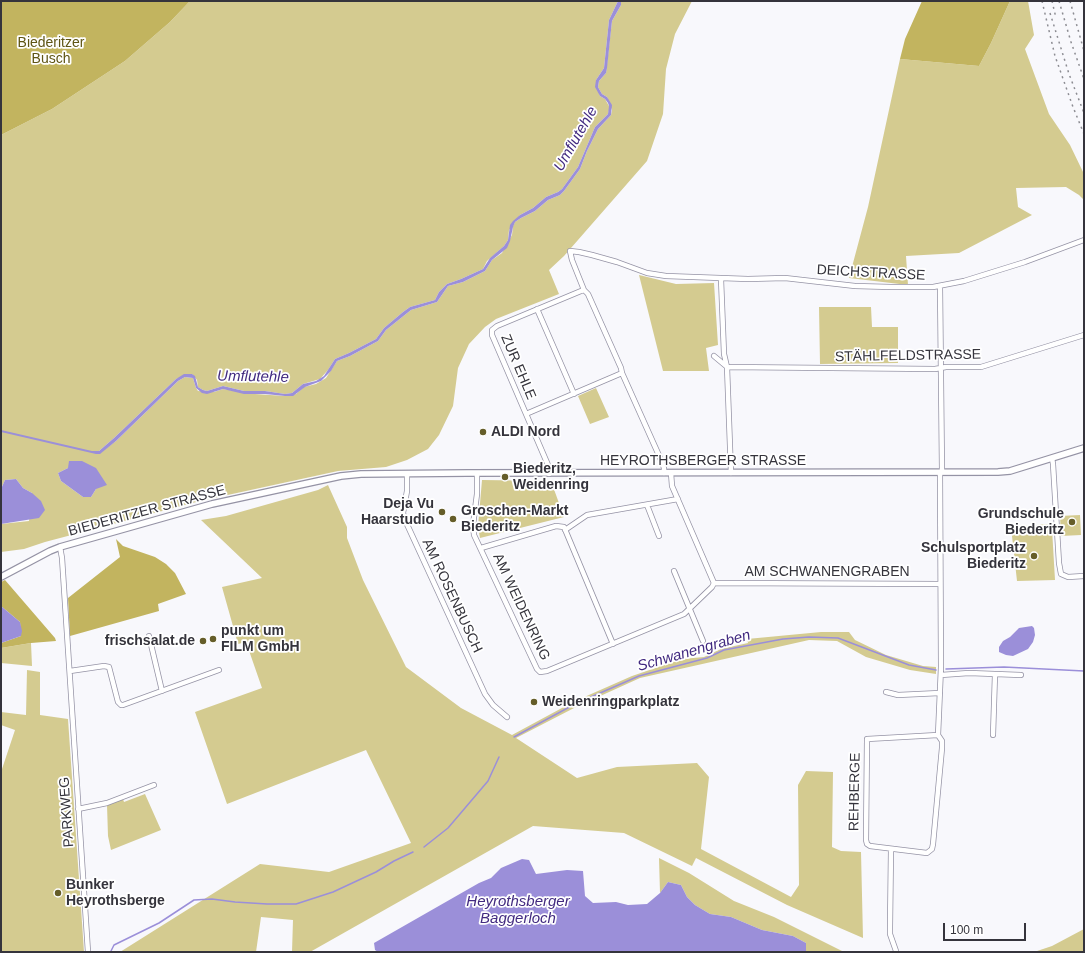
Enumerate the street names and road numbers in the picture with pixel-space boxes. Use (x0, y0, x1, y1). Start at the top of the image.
street label: DEICHSTRASSE (816, 262, 926, 284)
street label: ZUR EHLE (497, 332, 539, 402)
street label: STÄHLFELDSTRASSE (835, 346, 981, 366)
street label: HEYROTHSBERGER STRASSE (600, 453, 806, 469)
street label: BIEDERITZER STRASSE (67, 482, 227, 540)
street label: AM ROSENBUSCH (418, 536, 486, 656)
street label: AM WEIDENRING (489, 551, 553, 663)
street label: AM SCHWANENGRABEN (744, 564, 910, 580)
street label: REHBERGE (846, 753, 864, 831)
street label: PARKWEG (56, 776, 78, 848)

